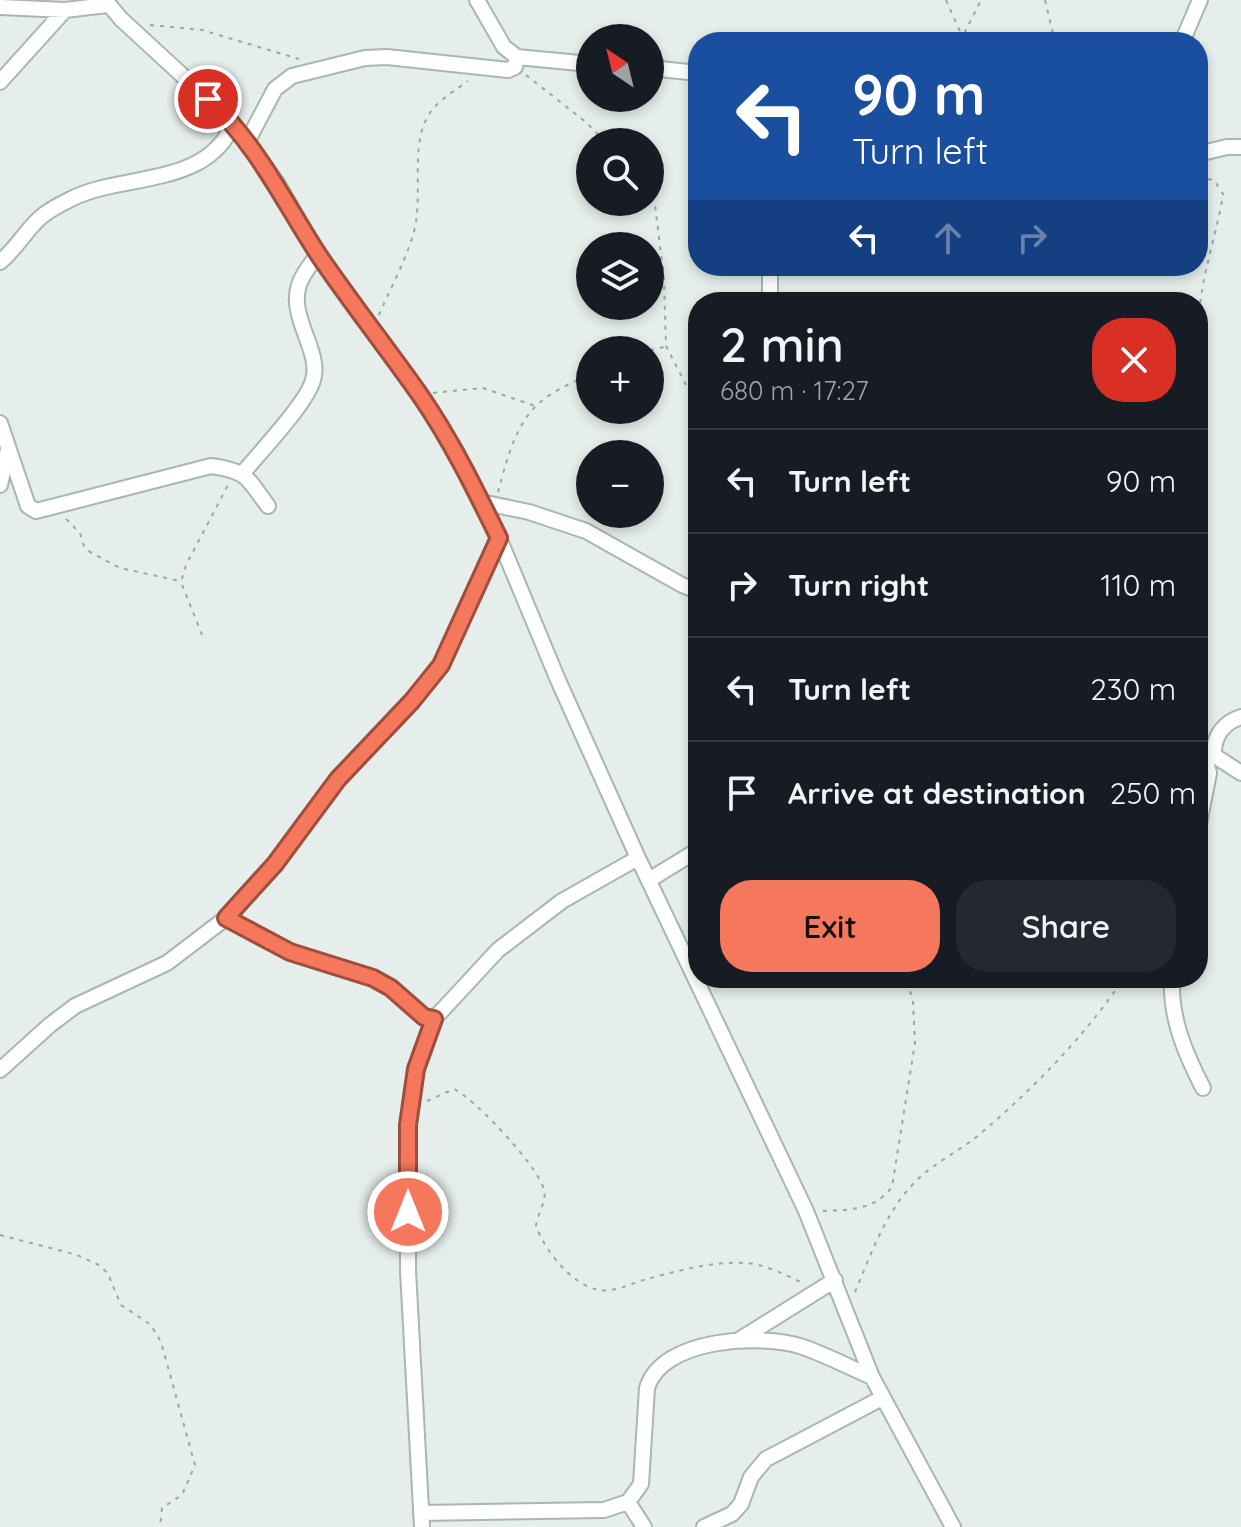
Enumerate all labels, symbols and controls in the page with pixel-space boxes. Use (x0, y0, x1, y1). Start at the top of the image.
north arrow (576, 24, 664, 112)
map controls (576, 24, 664, 528)
text: 90 m (852, 59, 986, 129)
icon: left (720, 64, 824, 168)
pin (174, 65, 242, 133)
icon: arrive (186, 77, 230, 121)
button: search (576, 128, 664, 216)
text: Turn left (852, 128, 988, 173)
icon: left (842, 216, 886, 260)
icon: ahead (926, 216, 970, 260)
icon: right (1010, 216, 1054, 260)
button: layers (576, 232, 664, 320)
text: 2 min (720, 314, 844, 374)
button: close (1092, 318, 1176, 402)
button: + (576, 336, 664, 424)
text: 680 m · 17:27 (720, 374, 869, 407)
button: − (576, 440, 664, 528)
icon: left (720, 459, 764, 503)
text: Turn left (788, 462, 911, 500)
text: 90 m (1106, 462, 1176, 500)
icon: right (720, 563, 764, 607)
text: Turn right (788, 566, 929, 604)
text: 110 m (1100, 566, 1176, 604)
icon: left (720, 667, 764, 711)
text: Turn left (788, 670, 911, 708)
text: 230 m (1090, 670, 1176, 708)
icon: arrive (720, 771, 764, 815)
text: Arrive at destination (788, 774, 1086, 812)
text: 250 m (1110, 774, 1196, 812)
button: Exit (720, 880, 940, 972)
button: Share (956, 880, 1176, 972)
position arrow (366, 1170, 450, 1254)

